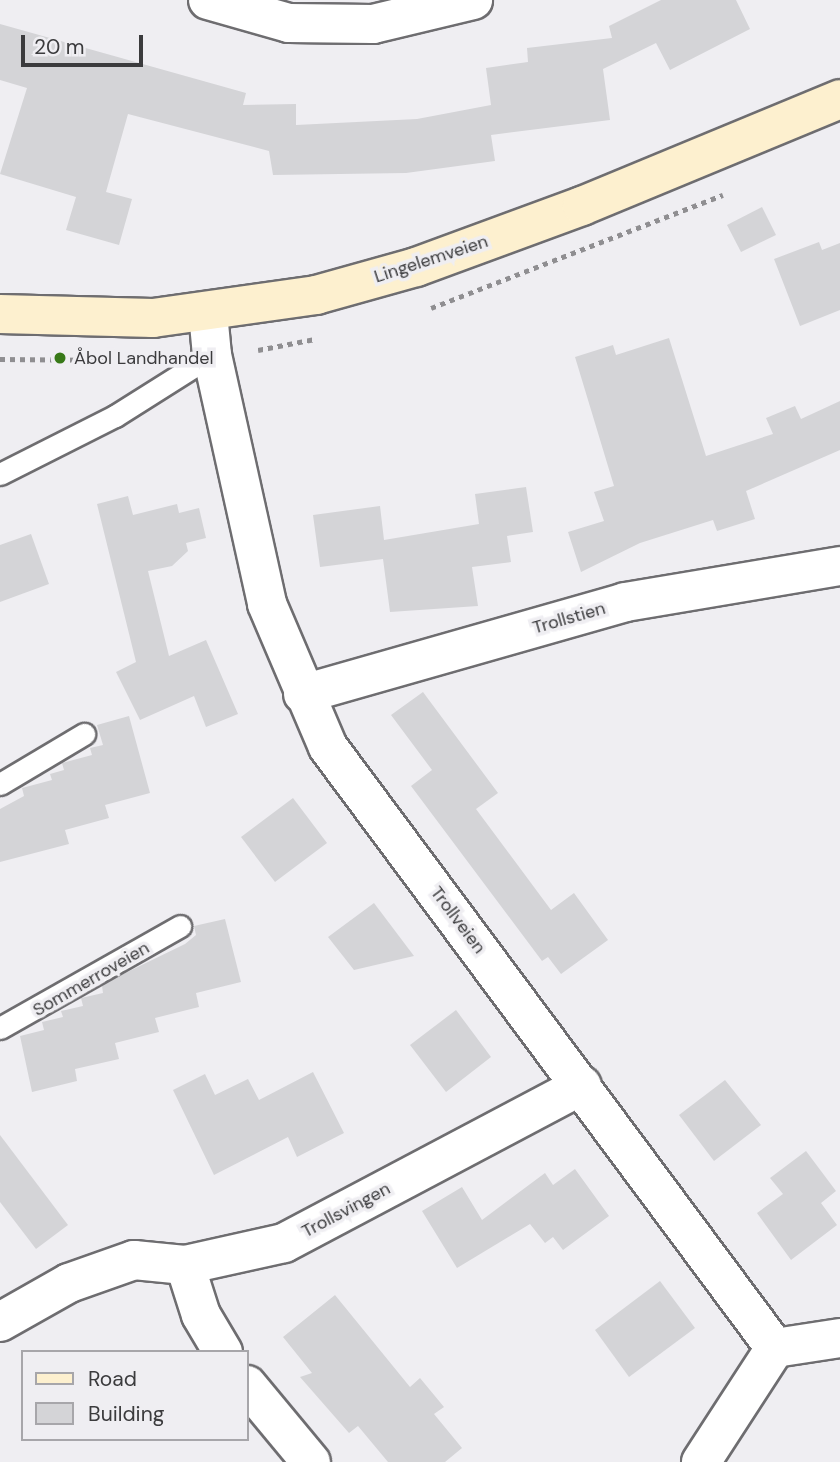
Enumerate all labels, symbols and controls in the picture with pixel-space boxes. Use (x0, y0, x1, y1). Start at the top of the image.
scale bar (24, 21, 147, 65)
text: 20 m (34, 33, 85, 61)
street label: Lingelemveien (371, 230, 491, 288)
place label: Åbol Landhandel (74, 347, 214, 369)
marker: Åbol Landhandel (52, 350, 68, 366)
street label: Trollstien (530, 597, 608, 639)
street label: Trollveien (426, 882, 490, 958)
street label: Sommerroveien (29, 937, 153, 1021)
street label: Trollsvingen (298, 1178, 394, 1242)
legend (21, 1350, 248, 1441)
text: Road (88, 1365, 137, 1393)
text: Building (88, 1400, 164, 1428)

